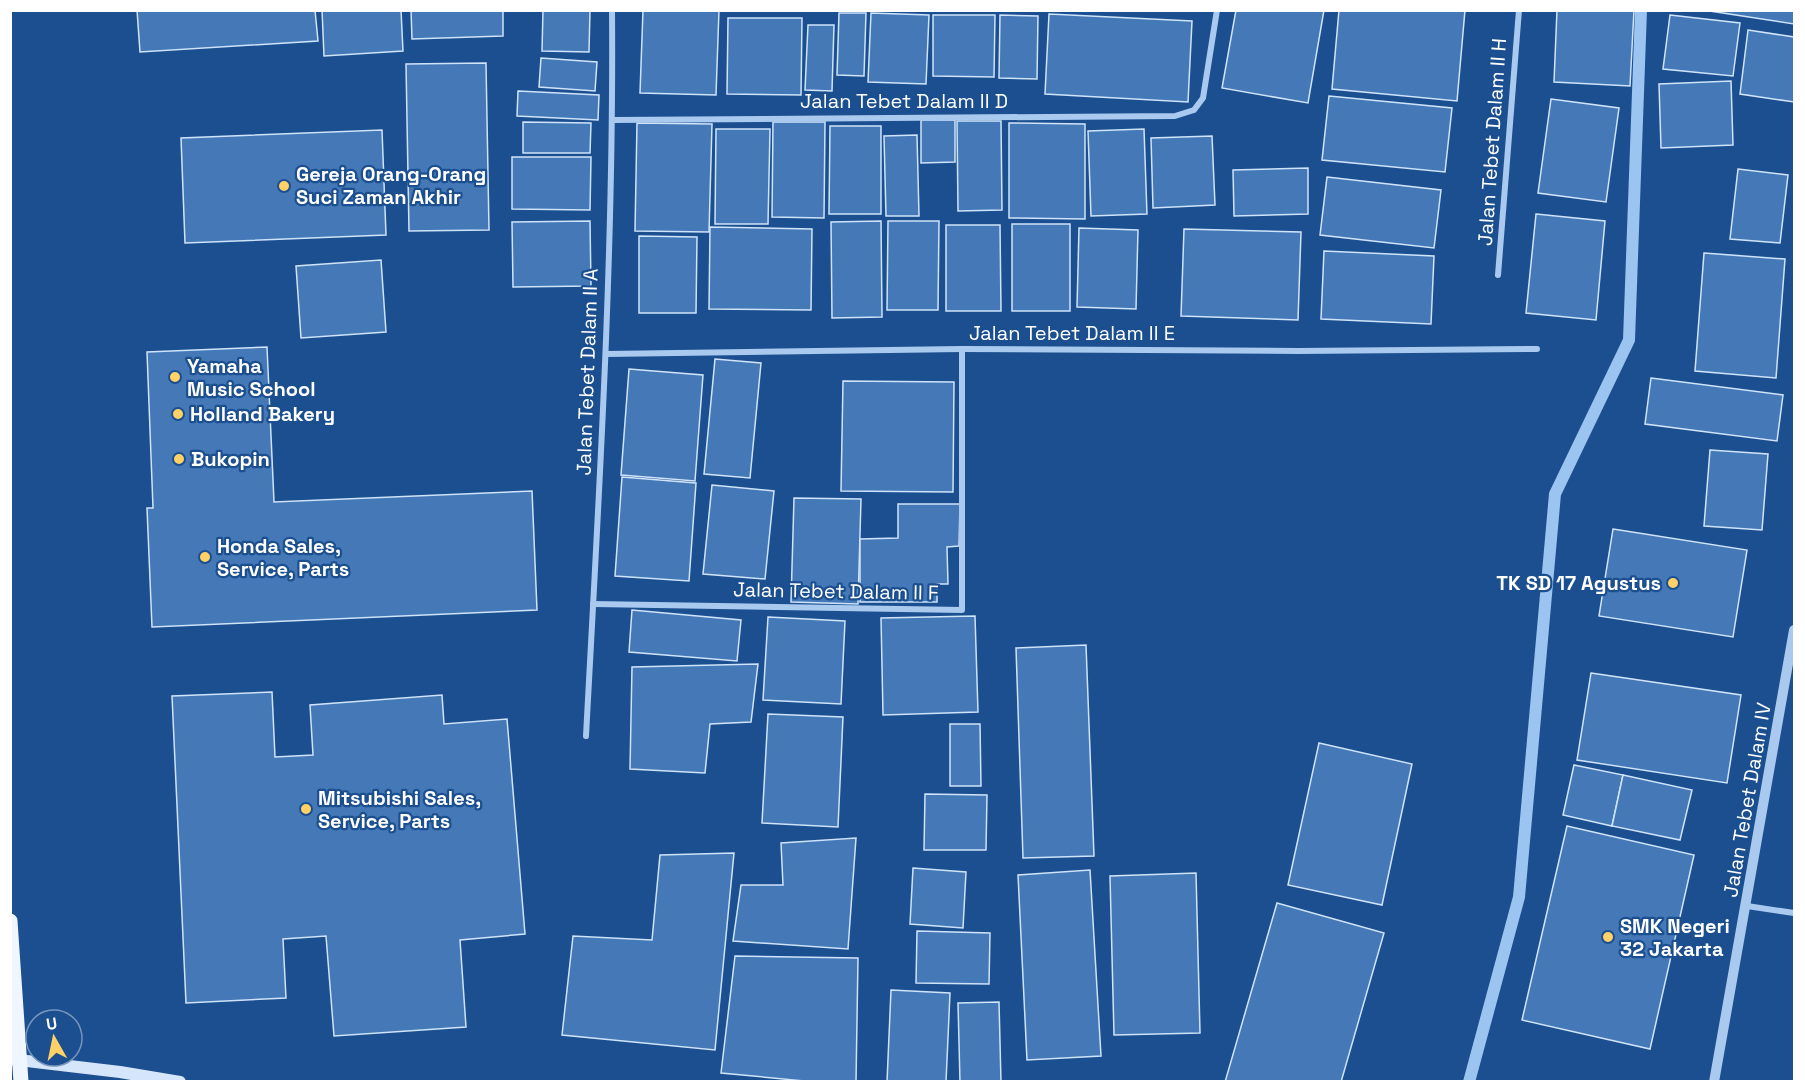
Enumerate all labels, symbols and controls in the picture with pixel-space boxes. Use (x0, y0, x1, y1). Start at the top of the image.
street label: Jalan Tebet Dalam II H (1472, 37, 1512, 247)
street label: Jalan Tebet Dalam II D (800, 88, 1008, 114)
place label: Gereja Orang-Orang Suci Zaman Akhir (296, 161, 486, 210)
marker: Gereja Orang-Orang Suci Zaman Akhir (277, 179, 291, 193)
street label: Jalan Tebet Dalam II A (570, 268, 604, 476)
street label: Jalan Tebet Dalam II E (969, 320, 1175, 346)
place label: Yamaha Music School (187, 353, 316, 402)
marker: Yamaha Music School (168, 370, 182, 384)
place label: Holland Bakery (190, 401, 335, 427)
marker: Holland Bakery (171, 407, 185, 421)
place label: Bukopin (191, 446, 270, 472)
marker: Bukopin (172, 452, 186, 466)
place label: Honda Sales, Service, Parts (217, 533, 349, 582)
marker: Honda Sales, Service, Parts (198, 550, 212, 564)
place label: TK SD 17 Agustus (1496, 570, 1661, 596)
street label: Jalan Tebet Dalam II F (733, 576, 939, 606)
marker: TK SD 17 Agustus (1666, 576, 1680, 590)
street label: Jalan Tebet Dalam IV (1717, 701, 1777, 899)
place label: Mitsubishi Sales, Service, Parts (318, 785, 481, 834)
marker: Mitsubishi Sales, Service, Parts (299, 802, 313, 816)
place label: SMK Negeri 32 Jakarta (1620, 913, 1730, 962)
marker: SMK Negeri 32 Jakarta (1601, 930, 1615, 944)
north arrow (24, 1008, 84, 1068)
text: U (45, 1012, 59, 1035)

